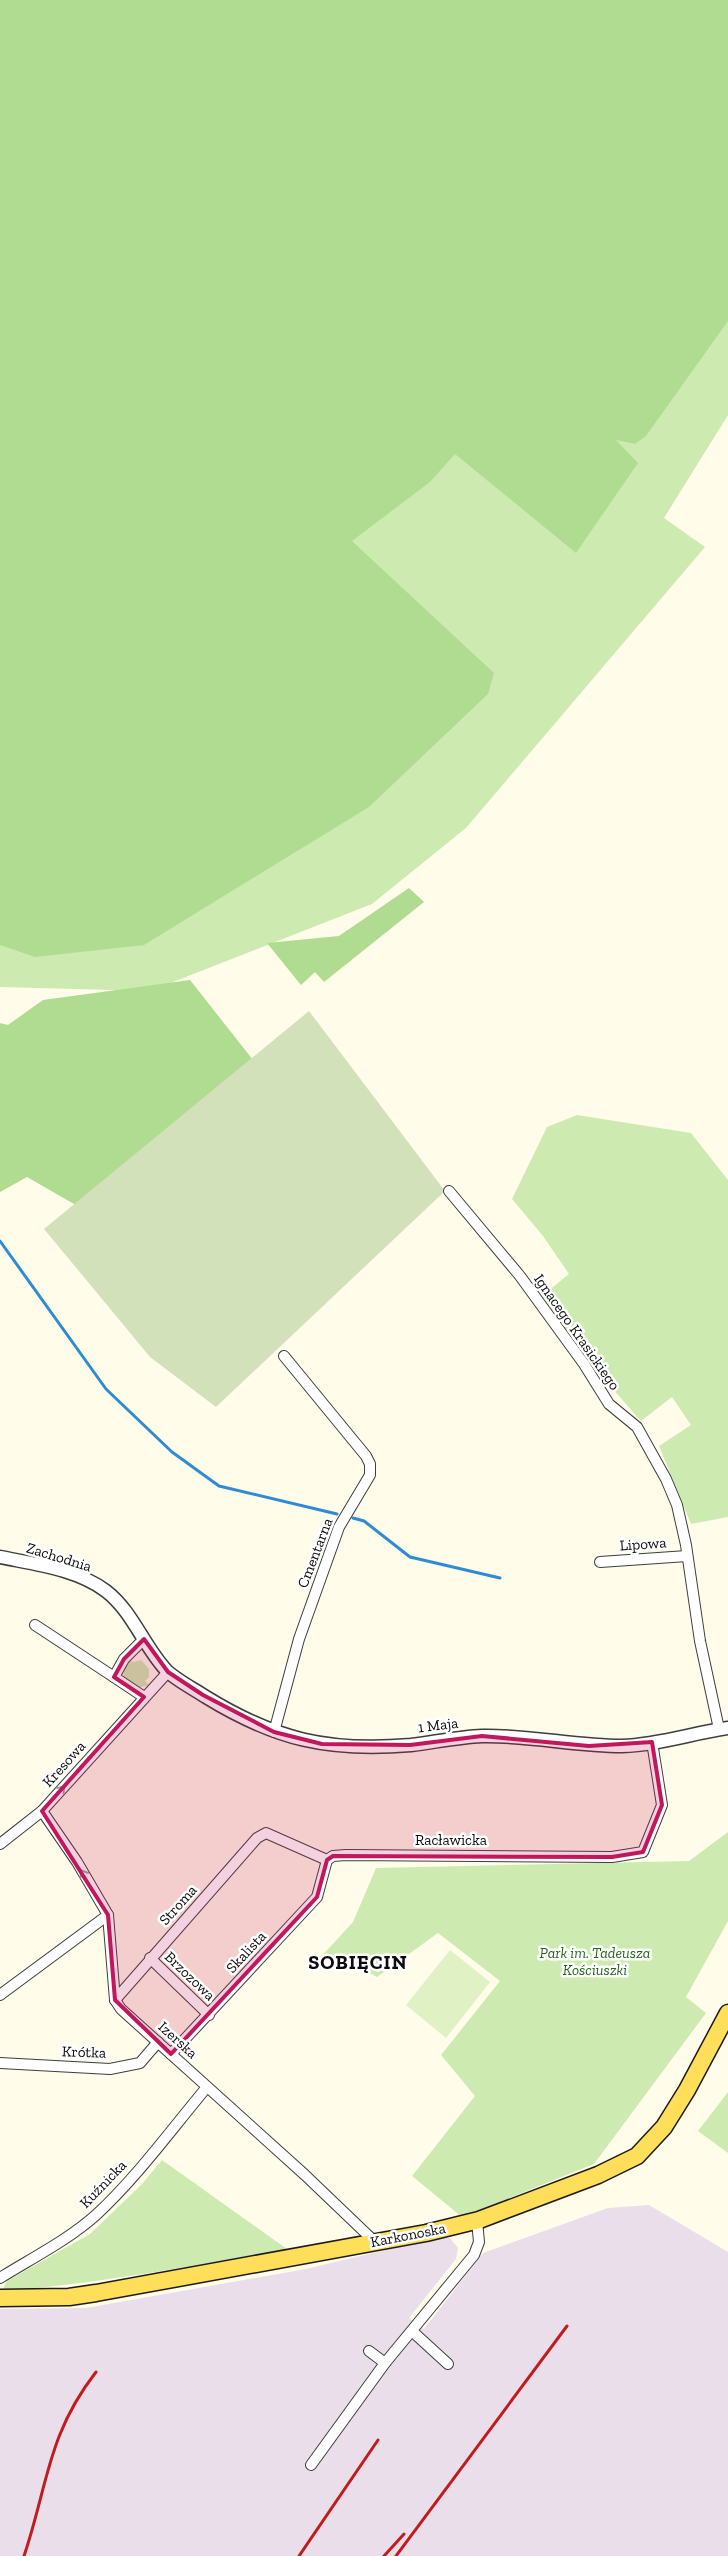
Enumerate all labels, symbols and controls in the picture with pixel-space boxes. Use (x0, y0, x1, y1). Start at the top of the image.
street label: Ignacego Krasickiego (530, 1270, 624, 1394)
street label: Cmentarna (293, 1516, 337, 1590)
street label: Lipowa (619, 1533, 667, 1555)
street label: Zachodnia (24, 1539, 94, 1575)
street label: 1 Maja (417, 1714, 459, 1736)
street label: Kresowa (39, 1737, 89, 1791)
one-way arrow (56, 1785, 65, 1794)
street label: Racławicka (415, 1831, 487, 1849)
one-way arrow (80, 1869, 90, 1878)
street label: Stroma (155, 1881, 201, 1929)
street label: Skalista (222, 1927, 270, 1977)
park label: Park im. Tadeusza Kościuszki (540, 1944, 650, 1979)
street label: Brzozowa (161, 1948, 219, 2004)
district label: SOBIĘCIN (308, 1950, 408, 1974)
street label: Izerska (155, 2018, 201, 2062)
street label: Krótka (62, 2042, 106, 2062)
street label: Kuźnicka (76, 2156, 130, 2212)
street label: Karkonoska (369, 2219, 447, 2251)

